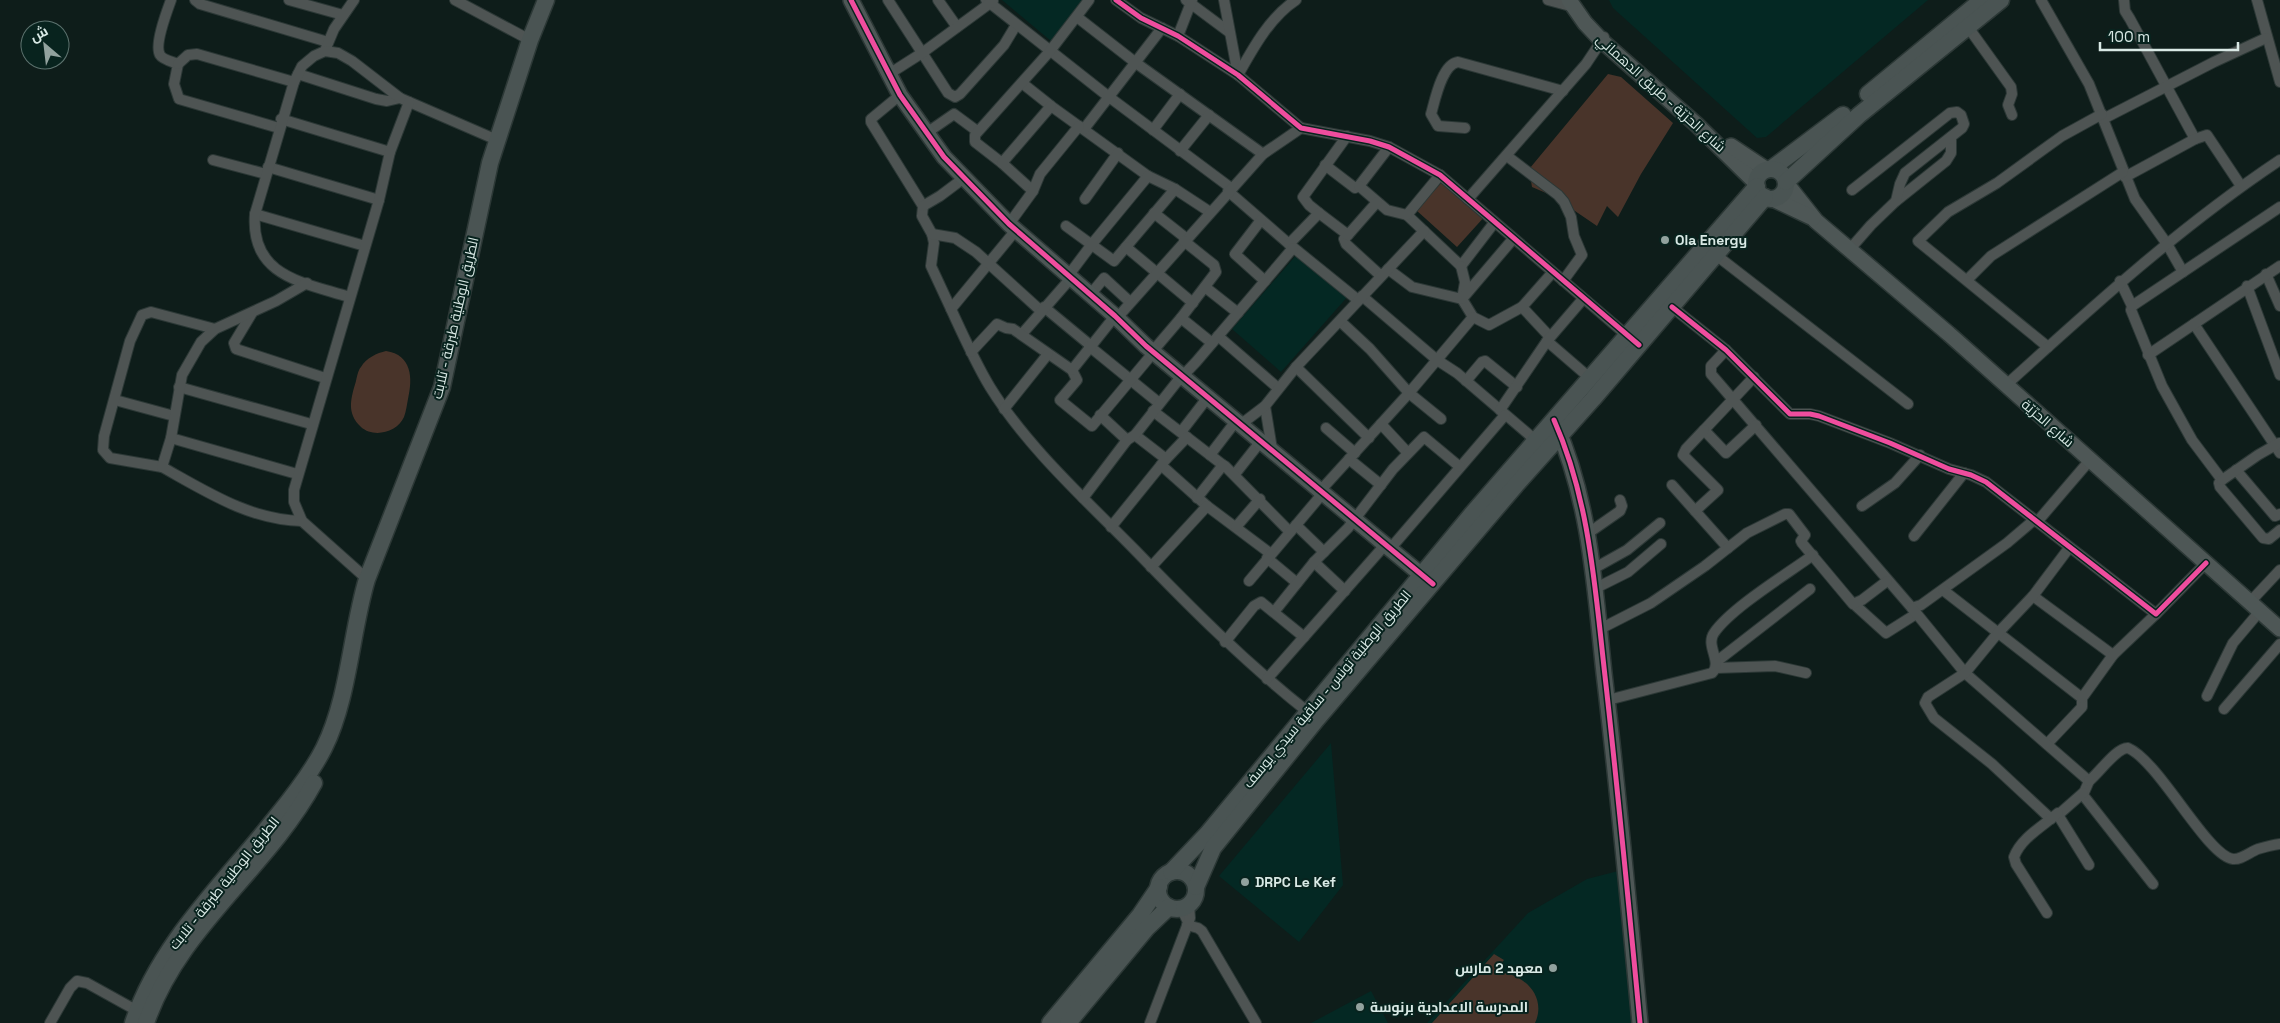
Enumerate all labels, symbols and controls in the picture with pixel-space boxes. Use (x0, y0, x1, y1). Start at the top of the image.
north arrow (20, 20, 70, 70)
scale bar (2100, 20, 2238, 52)
text: ش (27, 21, 51, 46)
text: 100 m (2108, 27, 2150, 46)
street label: شارع الحرّيّة - طريق الدهماني (1590, 30, 1730, 158)
place label: Ola Energy (1675, 231, 1747, 249)
marker: Ola Energy (1659, 234, 1671, 246)
street label: الطريق الوطنية طبرقة - تلابت (428, 235, 482, 401)
street label: شارع الحرّيّة (2018, 395, 2078, 451)
street label: الطريق الوطنية تونس - ساقية سيدي يوسف (1239, 586, 1417, 793)
street label: الطريق الوطنية طبرقة - تلابت (165, 813, 283, 953)
place label: DRPC Le Kef (1255, 873, 1336, 891)
marker: DRPC Le Kef (1239, 876, 1251, 888)
place label: معهد 2 مارس (1455, 959, 1543, 977)
marker: معهد 2 مارس (1547, 962, 1559, 974)
place label: المدرسة الاعدادية برنوسة (1370, 998, 1528, 1016)
marker: المدرسة الاعدادية برنوسة (1354, 1001, 1366, 1013)

